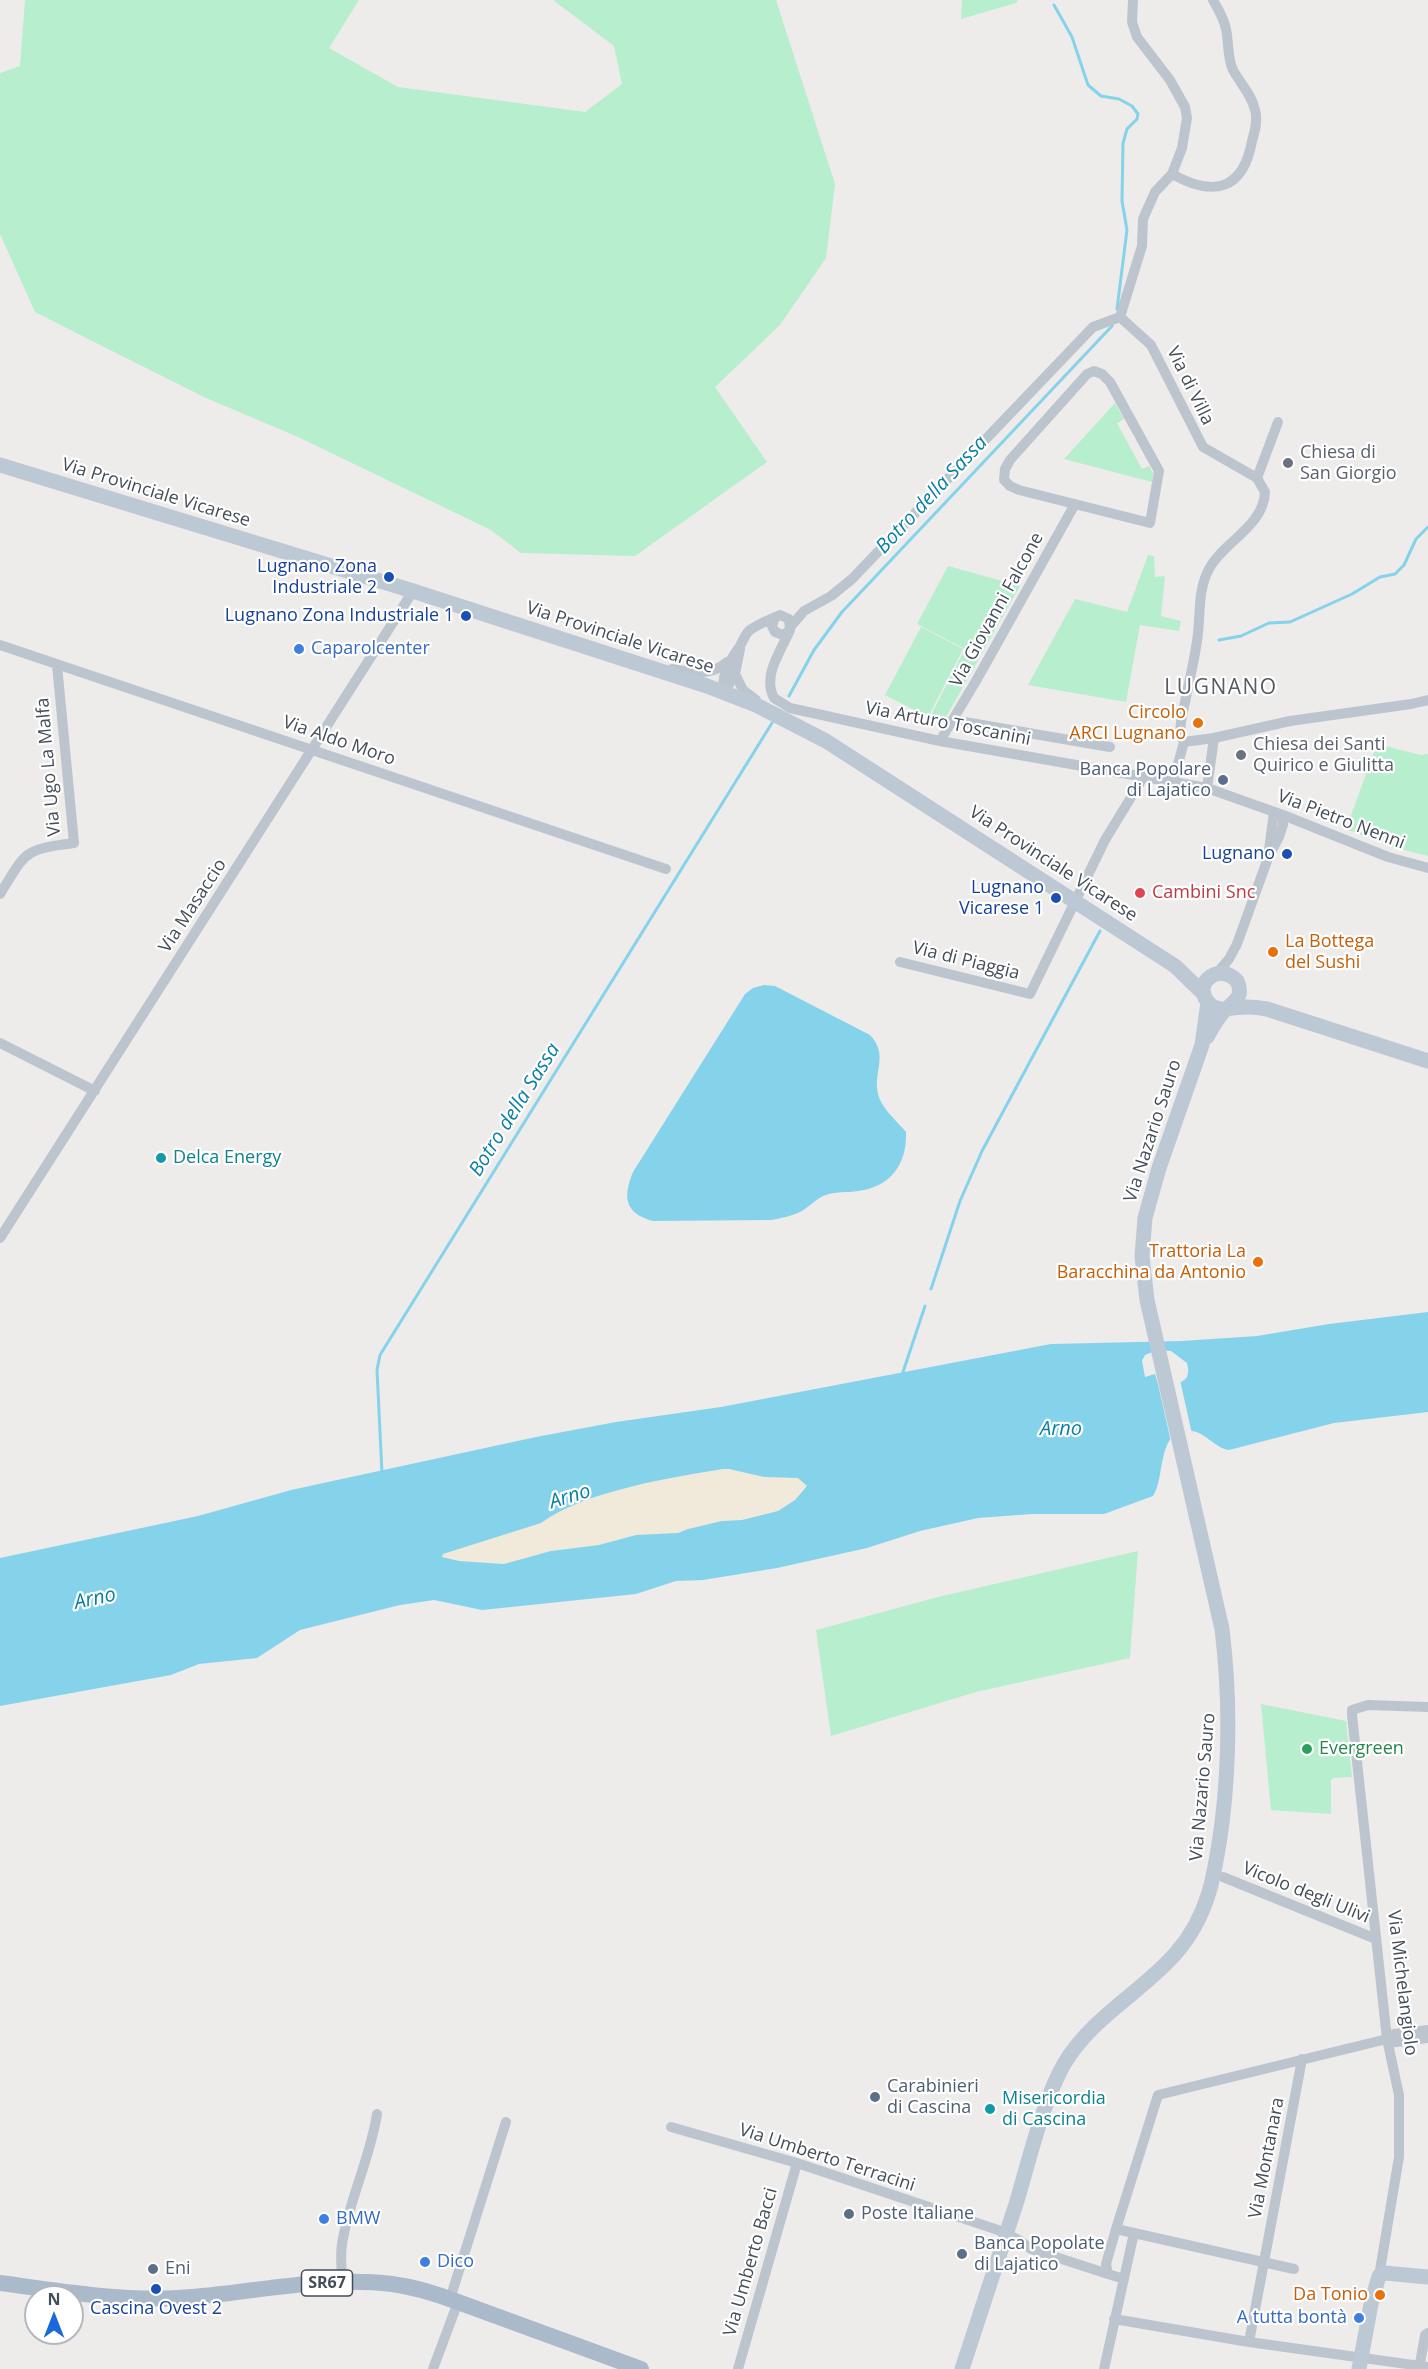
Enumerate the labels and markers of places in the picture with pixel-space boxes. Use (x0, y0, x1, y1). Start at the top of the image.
place label: Chiesa di San Giorgio (1300, 442, 1397, 484)
marker: Chiesa di San Giorgio (1281, 456, 1295, 470)
place label: Lugnano Zona Industriale 2 (257, 556, 377, 598)
marker: Lugnano Zona Industriale 2 (382, 570, 396, 584)
place label: Lugnano Zona Industriale 1 (225, 605, 454, 627)
marker: Lugnano Zona Industriale 1 (459, 609, 473, 623)
place label: Caparolcenter (311, 638, 430, 660)
marker: Caparolcenter (292, 642, 306, 656)
place label: Circolo ARCI Lugnano (1069, 702, 1186, 744)
marker: Circolo ARCI Lugnano (1191, 716, 1205, 730)
place label: Chiesa dei Santi Quirico e Giulitta (1253, 734, 1394, 777)
marker: Chiesa dei Santi Quirico e Giulitta (1234, 748, 1248, 762)
place label: Banca Popolare di Lajatico (1080, 759, 1211, 802)
marker: Banca Popolare di Lajatico (1216, 773, 1230, 787)
place label: Lugnano (1202, 843, 1275, 865)
marker: Lugnano (1280, 847, 1294, 861)
place label: Lugnano Vicarese 1 (959, 877, 1044, 920)
place label: Cambini Snc (1152, 882, 1255, 904)
marker: Cambini Snc (1133, 886, 1147, 900)
marker: Lugnano Vicarese 1 (1049, 891, 1063, 905)
place label: La Bottega del Sushi (1285, 931, 1374, 974)
marker: La Bottega del Sushi (1266, 945, 1280, 959)
place label: Delca Energy (173, 1147, 281, 1169)
marker: Delca Energy (154, 1151, 168, 1165)
place label: Trattoria La Baracchina da Antonio (1057, 1241, 1246, 1284)
marker: Trattoria La Baracchina da Antonio (1251, 1255, 1265, 1269)
place label: Evergreen (1319, 1738, 1404, 1760)
marker: Evergreen (1300, 1742, 1314, 1756)
place label: Carabinieri di Cascina (887, 2076, 979, 2118)
place label: Misericordia di Cascina (1002, 2088, 1106, 2130)
marker: Carabinieri di Cascina (868, 2090, 882, 2104)
marker: Misericordia di Cascina (983, 2102, 997, 2116)
place label: Poste Italiane (861, 2203, 974, 2225)
marker: Poste Italiane (842, 2207, 856, 2221)
place label: BMW (336, 2208, 380, 2230)
marker: BMW (317, 2212, 331, 2226)
place label: Banca Popolate di Lajatico (974, 2233, 1105, 2276)
marker: Banca Popolate di Lajatico (955, 2247, 969, 2261)
place label: Dico (437, 2251, 474, 2273)
marker: Dico (418, 2255, 432, 2269)
place label: Eni (165, 2258, 191, 2280)
marker: Eni (146, 2262, 160, 2276)
marker: Cascina Ovest 2 (149, 2282, 163, 2296)
place label: Da Tonio (1293, 2284, 1368, 2306)
marker: Da Tonio (1373, 2288, 1387, 2302)
place label: Cascina Ovest 2 (90, 2298, 222, 2320)
place label: A tutta bontà (1237, 2307, 1347, 2329)
marker: A tutta bontà (1352, 2311, 1366, 2325)

